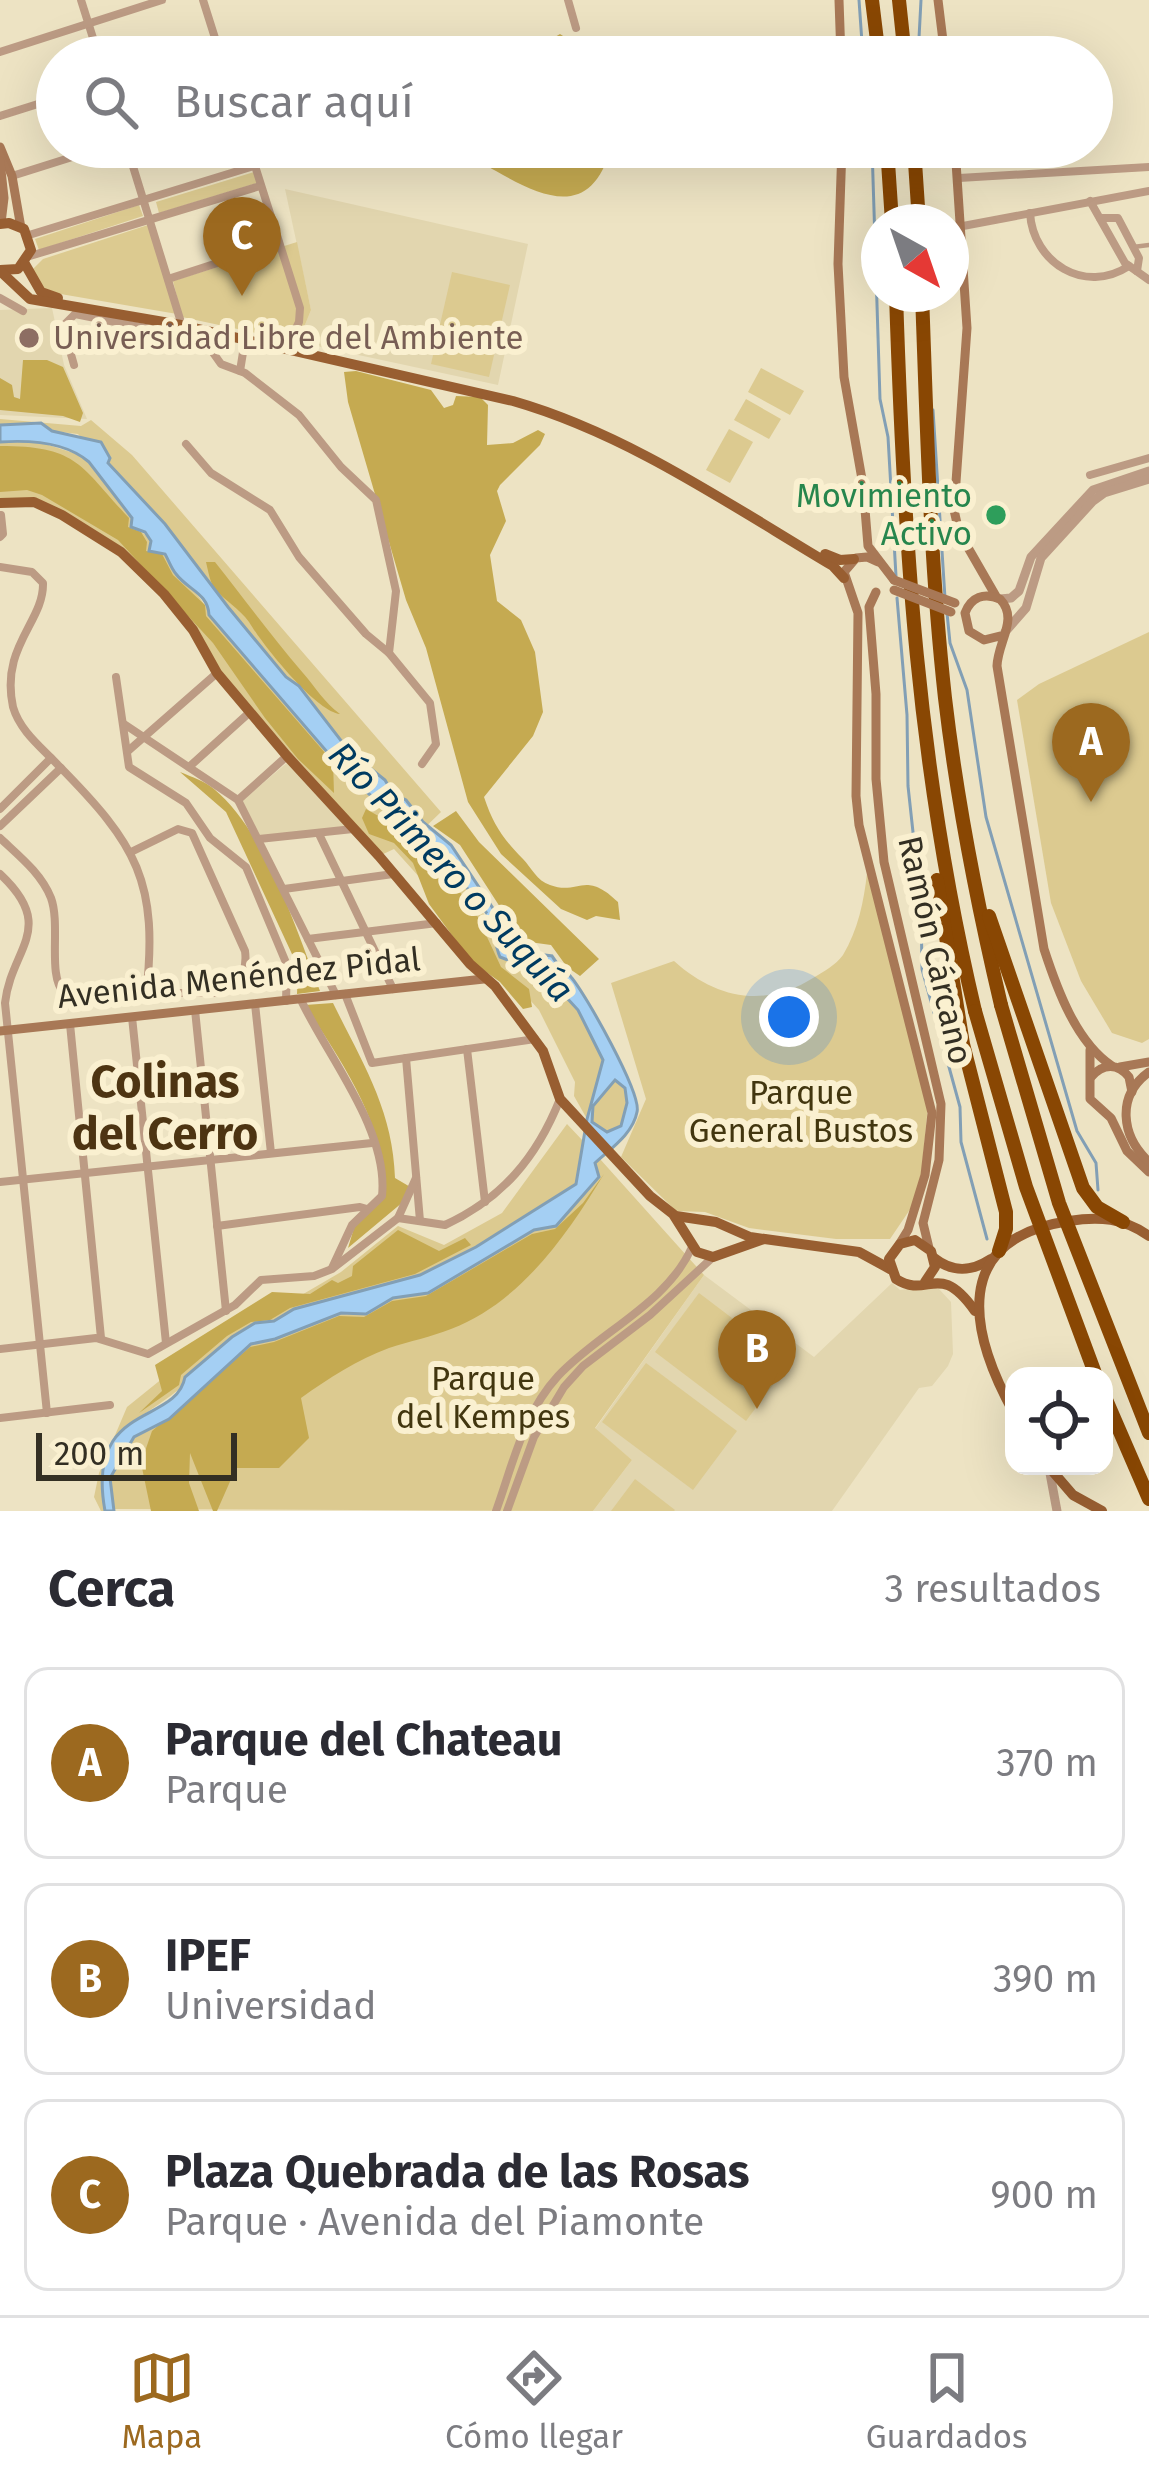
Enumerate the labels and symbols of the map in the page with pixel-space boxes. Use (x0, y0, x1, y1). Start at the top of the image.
pin: C (203, 197, 281, 296)
north arrow (861, 204, 969, 312)
place label: Universidad Libre del Ambiente (53, 318, 523, 358)
marker: Universidad Libre del Ambiente (16, 325, 42, 351)
place label: Movimiento Activo (796, 476, 972, 554)
marker: Movimiento Activo (983, 502, 1009, 528)
pin: A (1052, 703, 1130, 802)
water label: Río Primero o Suquía (319, 733, 583, 1011)
street label: Ramón Cárcano (889, 832, 981, 1068)
street label: Avenida Menéndez Pidal (56, 939, 423, 1017)
your location (759, 987, 819, 1047)
district label: Colinas del Cerro (72, 1055, 258, 1161)
park label: Parque General Bustos (689, 1073, 913, 1151)
pin: B (718, 1310, 796, 1409)
park label: Parque del Kempes (396, 1359, 570, 1437)
scale bar (36, 1427, 237, 1480)

